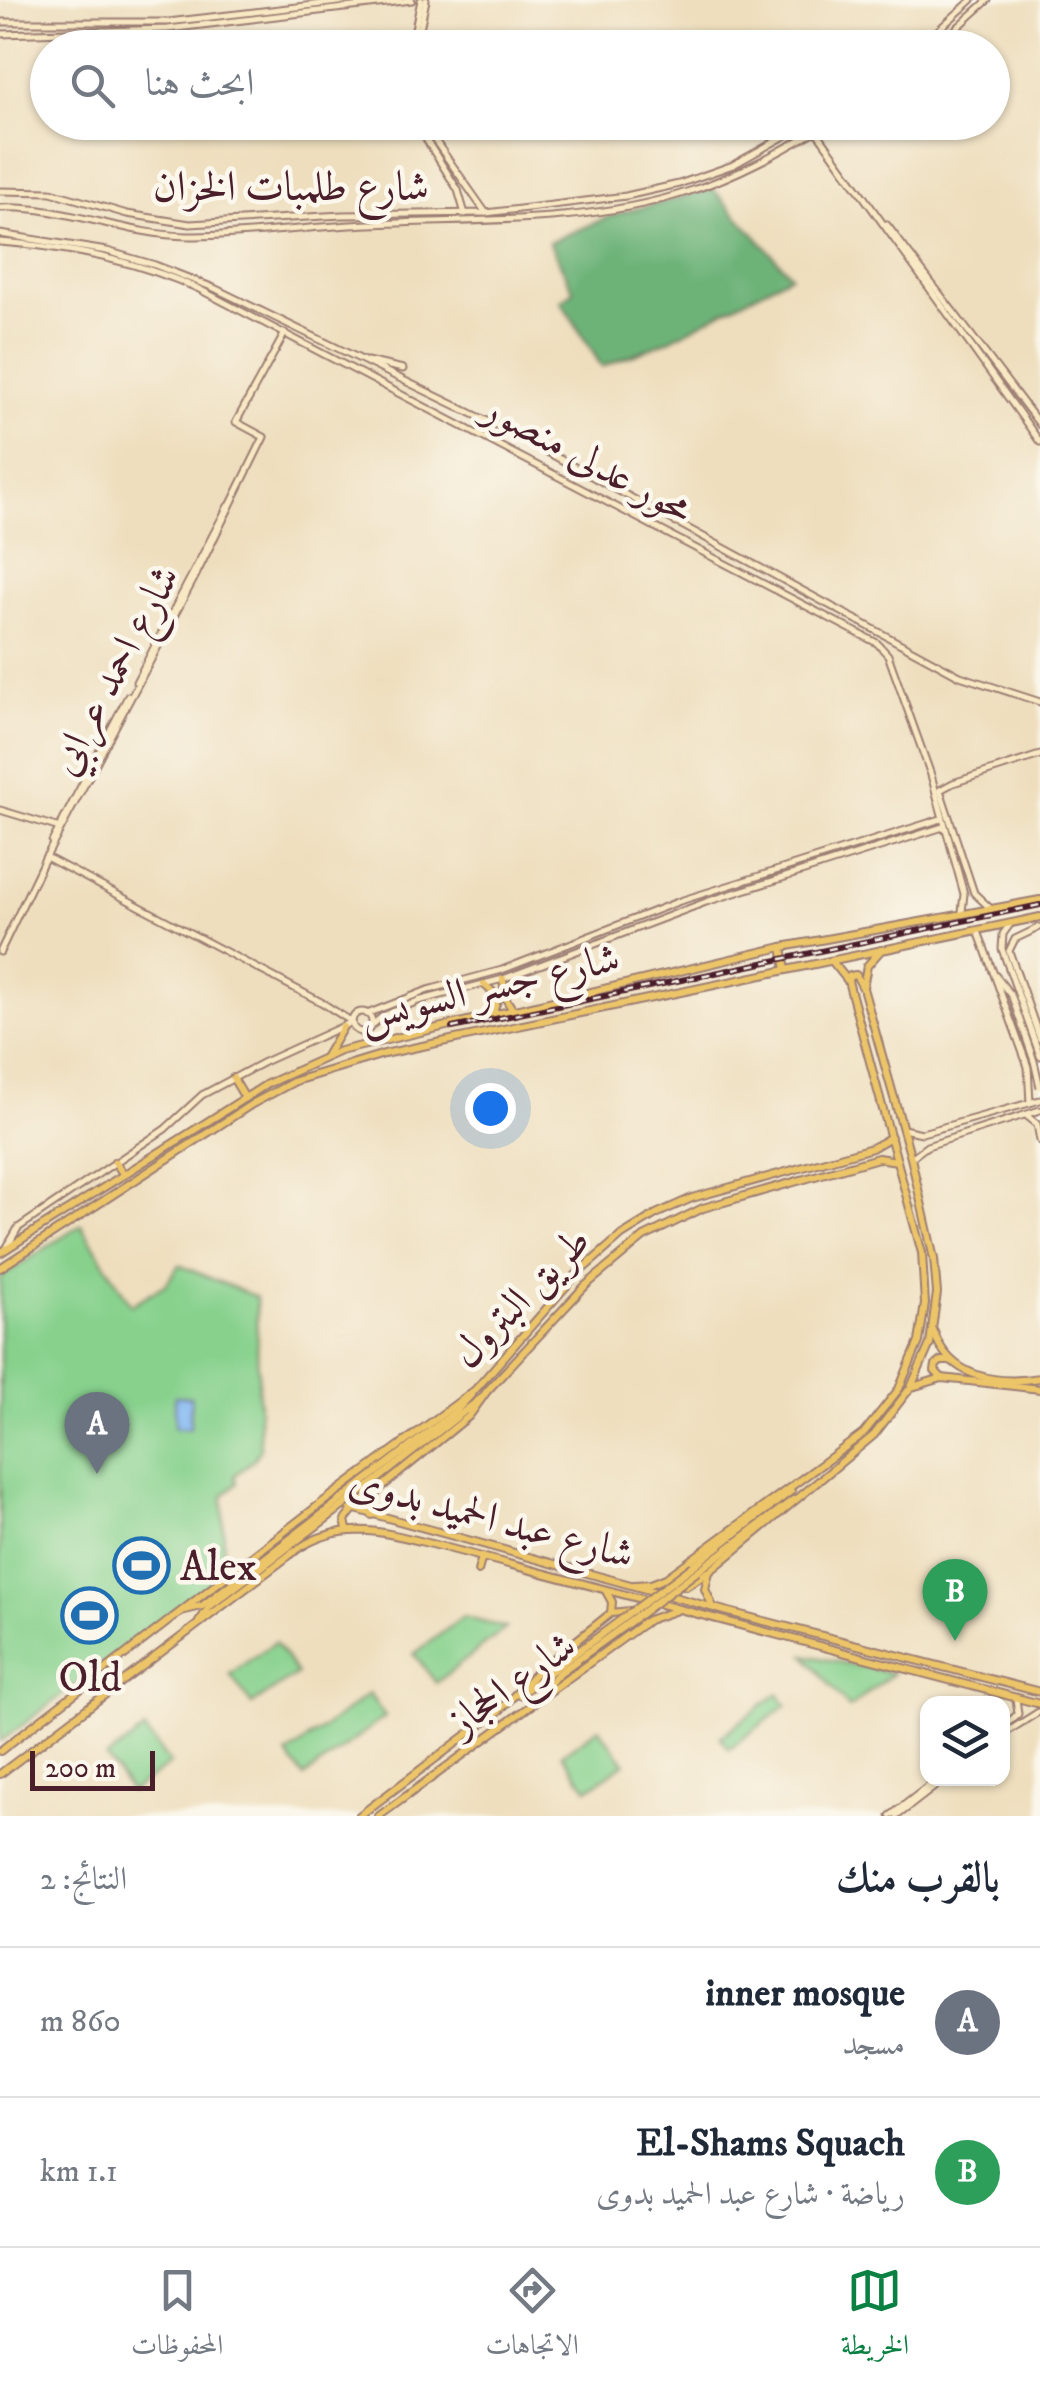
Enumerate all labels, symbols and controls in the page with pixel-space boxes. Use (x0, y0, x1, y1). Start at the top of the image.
search box (30, 30, 1010, 140)
icon: search (65, 58, 120, 113)
text: ابحث هنا (145, 60, 255, 108)
street label: شارع طلمبات الخزان (153, 162, 429, 221)
street label: محور عدلى منصور (471, 381, 701, 536)
street label: شارع احمد عرابي (39, 557, 199, 788)
street label: شارع جسر السويس (354, 933, 626, 1050)
your location (465, 1083, 516, 1134)
street label: طريق البترول (442, 1216, 603, 1380)
pin: A (64, 1392, 130, 1474)
street label: شارع عبد الحميد بدوى (341, 1456, 639, 1589)
sports icon: Alex (111, 1535, 171, 1595)
place label: Alex (180, 1542, 257, 1594)
pin: B (922, 1558, 988, 1641)
sports icon: Old (60, 1586, 120, 1646)
street label: شارع الحجاز (435, 1621, 591, 1756)
place label: Old (59, 1653, 122, 1705)
map controls (920, 1696, 1010, 1786)
button: layers (920, 1696, 1010, 1786)
scale bar (30, 1746, 155, 1790)
text: 200 m (45, 1751, 116, 1786)
text: بالقرب منك (836, 1853, 1000, 1905)
text: النتائج: 2 (40, 1860, 127, 1900)
text: inner mosque (705, 1970, 905, 2018)
text: 860 m (40, 2002, 121, 2042)
text: A (957, 2002, 978, 2042)
text: مسجد (842, 2025, 905, 2065)
text: El-Shams Squach (636, 2120, 905, 2168)
text: 1.1 km (40, 2152, 118, 2192)
text: B (957, 2152, 978, 2192)
text: رياضة · شارع عبد الحميد بدوى (596, 2175, 905, 2215)
tab: المحفوظات (131, 2263, 223, 2372)
tab: الاتجاهات (485, 2263, 579, 2372)
tab: الخريطة (841, 2263, 909, 2372)

